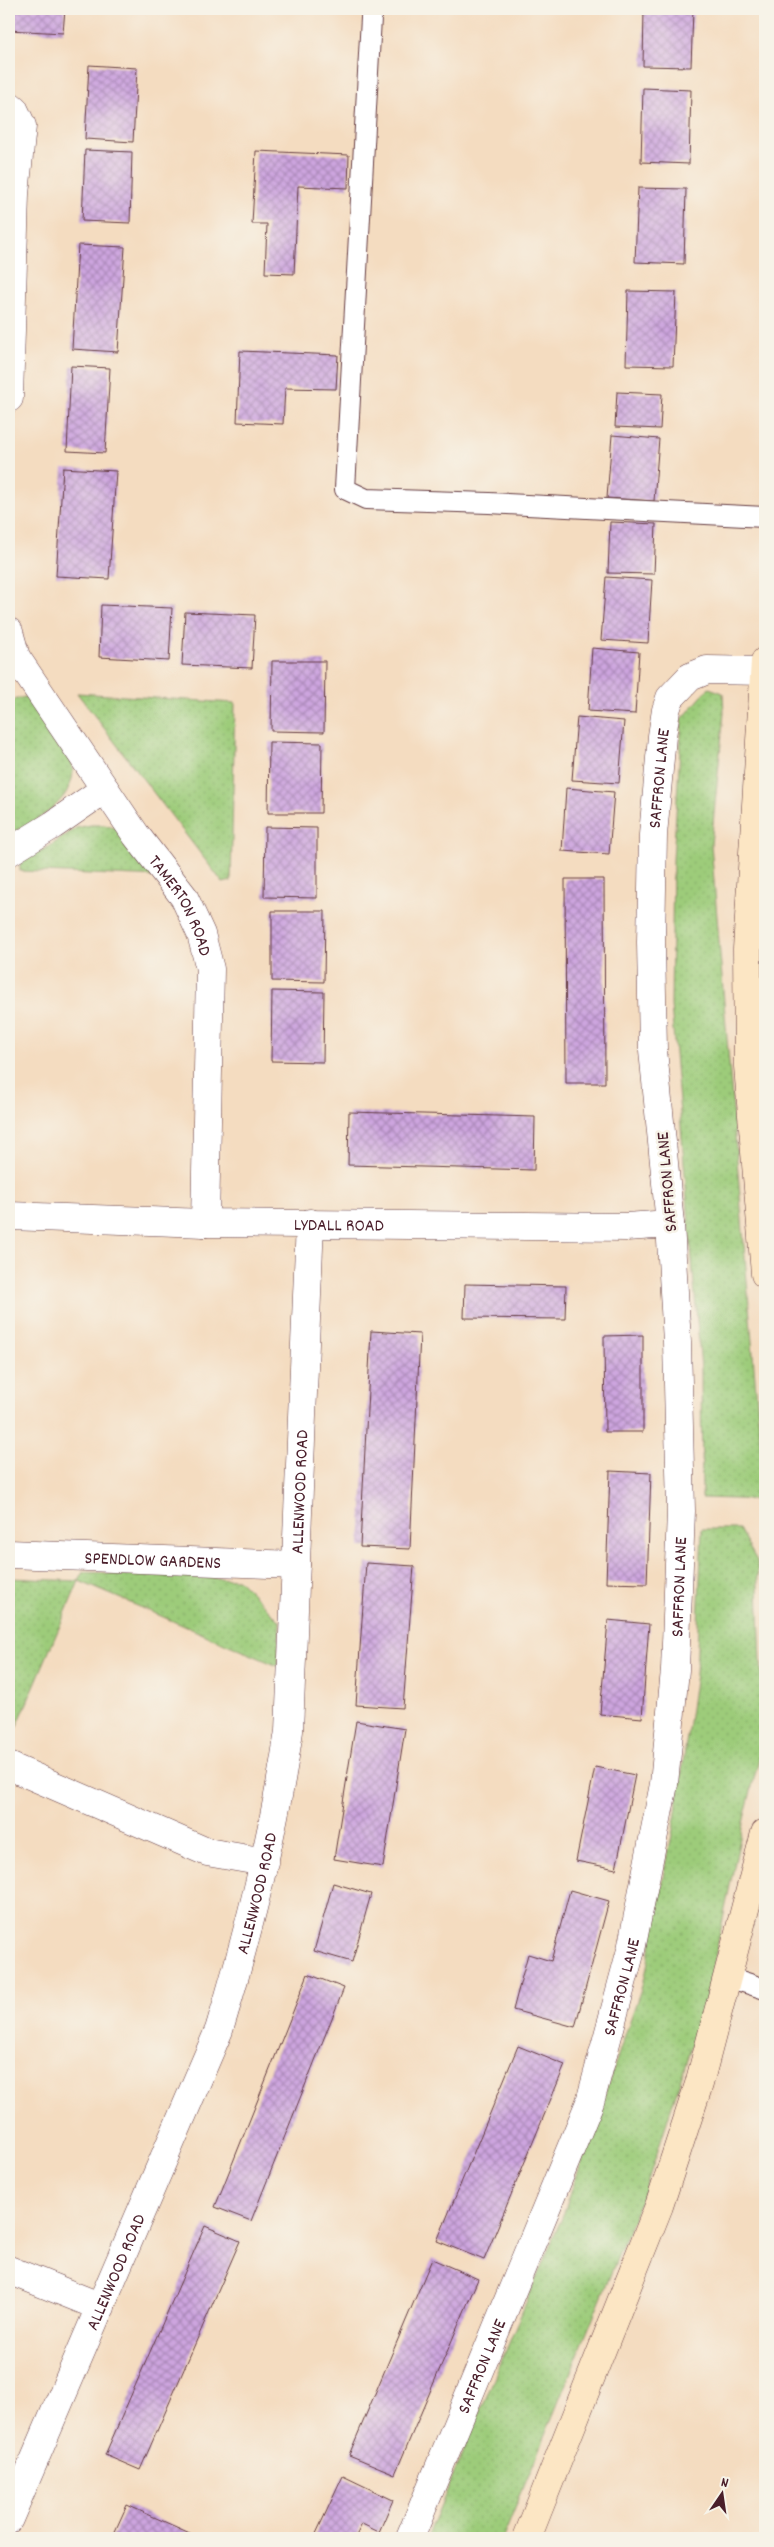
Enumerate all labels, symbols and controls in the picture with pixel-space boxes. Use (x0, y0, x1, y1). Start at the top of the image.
street label: SAFFRON LANE (644, 727, 678, 830)
street label: TAMERTON ROAD (141, 851, 216, 959)
street label: SAFFRON LANE (652, 1131, 685, 1233)
street label: LYDALL ROAD (294, 1214, 384, 1240)
street label: ALLENWOOD ROAD (286, 1429, 316, 1555)
street label: SAFFRON LANE (666, 1536, 695, 1638)
street label: SPENDLOW GARDENS (84, 1547, 222, 1577)
street label: ALLENWOOD ROAD (231, 1831, 285, 1957)
street label: SAFFRON LANE (598, 1936, 648, 2039)
street label: ALLENWOOD ROAD (81, 2211, 153, 2335)
street label: SAFFRON LANE (453, 2316, 514, 2418)
north arrow (696, 2470, 746, 2520)
text: N (719, 2473, 730, 2494)

